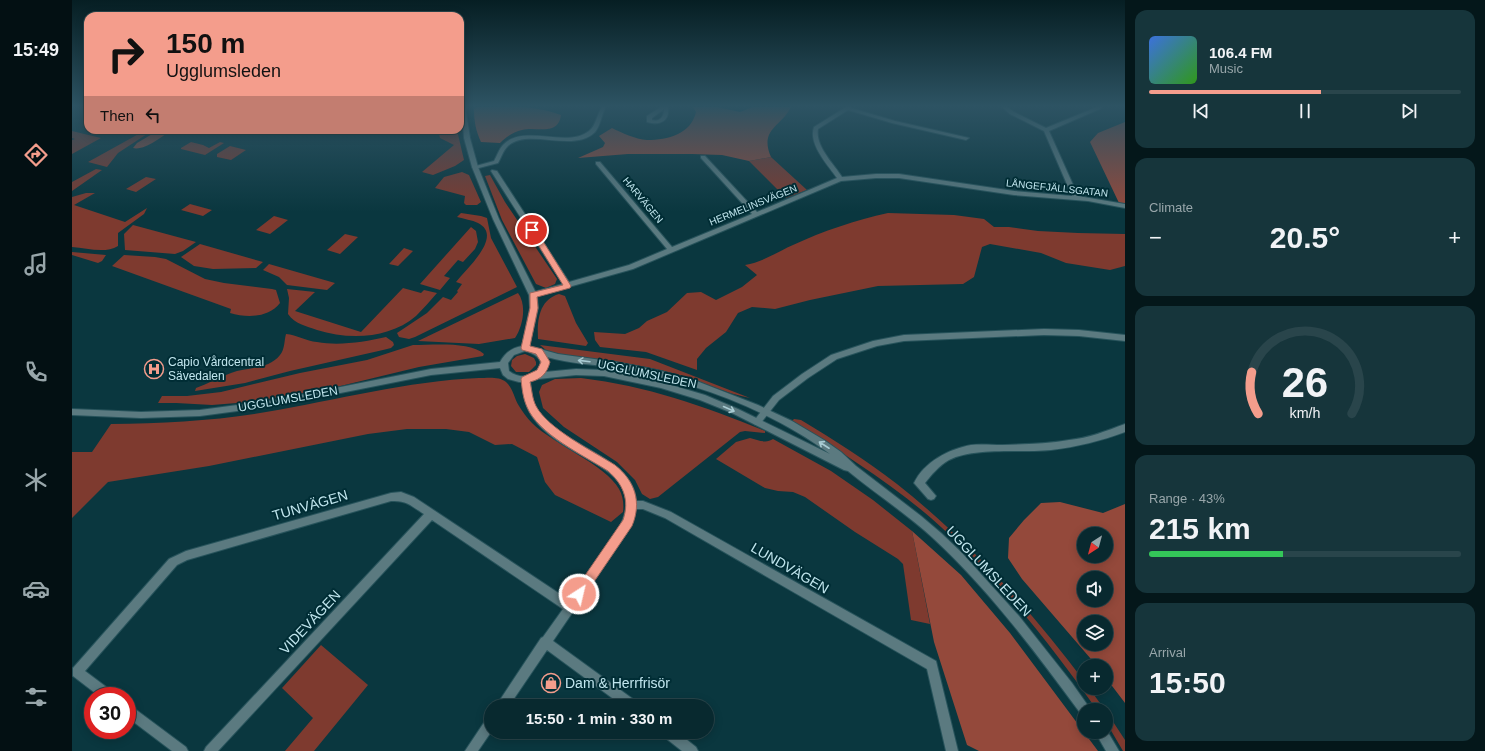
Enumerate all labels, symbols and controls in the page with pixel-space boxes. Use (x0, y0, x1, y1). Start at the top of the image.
icon: right (100, 28, 152, 80)
text: 150 m (166, 28, 245, 59)
text: 15:49 (13, 40, 59, 60)
text: 106.4 FM (1209, 44, 1272, 61)
text: Ugglumsleden (166, 61, 281, 81)
text: Music (1209, 61, 1243, 76)
icon: previous (1190, 100, 1212, 122)
icon: pause (1294, 100, 1316, 122)
icon: next (1398, 100, 1420, 122)
icon: left (142, 104, 164, 126)
text: Then (100, 107, 134, 124)
icon: directions (22, 141, 50, 169)
street label: HARVÄGEN (621, 175, 665, 225)
street label: LÅNGEFJÄLLSGATAN (1005, 176, 1109, 199)
street label: HERMELINSVÄGEN (708, 182, 798, 228)
text: Climate (1149, 200, 1193, 215)
pin (515, 213, 549, 247)
icon: arrive (521, 219, 543, 241)
text: 20.5° (1270, 221, 1340, 254)
text: − (1149, 225, 1162, 250)
text: + (1448, 225, 1461, 250)
icon: music (22, 250, 50, 278)
place label: Capio Vårdcentral Sävedalen (168, 355, 264, 383)
one-way arrow (578, 357, 591, 365)
street label: UGGLUMSLEDEN (596, 357, 698, 391)
icon: phone (22, 358, 50, 386)
hospital icon: Capio Vårdcentral Sävedalen (143, 358, 165, 380)
text: 26 (1282, 358, 1328, 405)
street label: UGGLUMSLEDEN (237, 383, 339, 415)
text: km/h (1290, 404, 1321, 420)
one-way arrow (723, 406, 735, 413)
one-way arrow (818, 441, 829, 450)
icon: climate (22, 466, 50, 494)
street label: TUNVÄGEN (270, 487, 350, 523)
text: Range · 43% (1149, 491, 1225, 506)
text: 215 km (1149, 512, 1251, 545)
street label: UGGLUMSLEDEN (943, 523, 1035, 619)
north arrow (1077, 527, 1113, 563)
map controls (1077, 527, 1113, 739)
street label: LUNDVÄGEN (748, 539, 832, 597)
button: sound (1077, 571, 1113, 607)
position arrow (558, 573, 600, 615)
icon: car (22, 575, 50, 603)
street label: VIDEVÄGEN (276, 587, 344, 657)
button: layers (1077, 615, 1113, 651)
text: Arrival (1149, 645, 1186, 660)
button: + (1077, 659, 1113, 695)
text: 15:50 (1149, 666, 1226, 699)
shop icon: Dam & Herrfrisör (540, 672, 562, 694)
place label: Dam & Herrfrisör (565, 675, 670, 691)
icon: filters (22, 683, 50, 711)
speed limit sign: 30 (84, 687, 136, 739)
button: − (1077, 703, 1113, 739)
text: 15:50 · 1 min · 330 m (526, 710, 672, 727)

